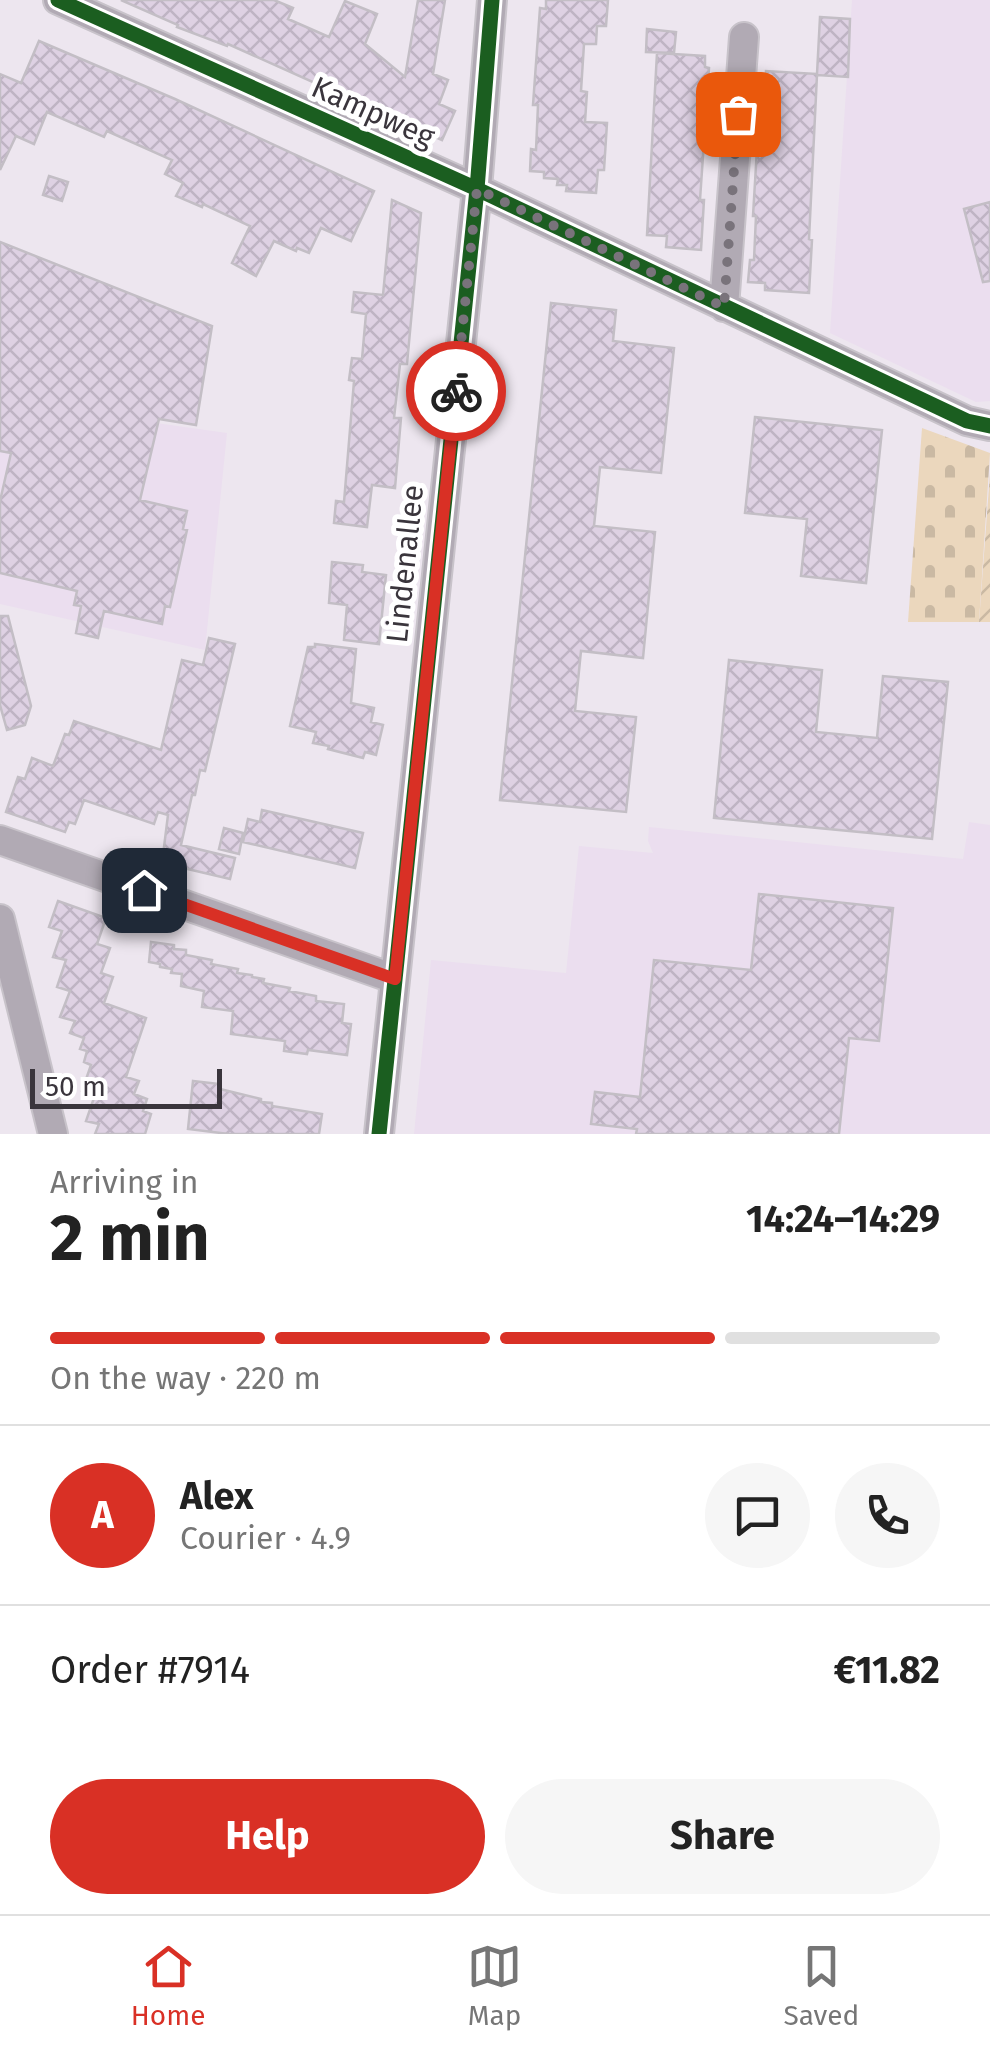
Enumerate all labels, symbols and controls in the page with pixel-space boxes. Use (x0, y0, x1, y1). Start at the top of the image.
street label: Kampweg (306, 69, 440, 155)
pin (696, 72, 781, 157)
icon: bag (711, 87, 766, 142)
courier (406, 341, 506, 441)
icon: bike (429, 364, 484, 419)
street label: Lindenallee (379, 483, 431, 645)
pin (102, 848, 187, 933)
icon: home (117, 863, 172, 918)
scale bar (30, 1064, 222, 1108)
text: 50 m (45, 1070, 106, 1103)
text: Arriving in (50, 1163, 198, 1201)
text: 14:24–14:29 (746, 1196, 940, 1242)
text: 2 min (50, 1199, 210, 1277)
text: On the way · 220 m (50, 1359, 321, 1397)
button: chat (705, 1463, 810, 1568)
button: phone (835, 1463, 940, 1568)
text: Alex (180, 1473, 253, 1519)
text: A (91, 1492, 114, 1538)
text: Courier · 4.9 (180, 1519, 351, 1557)
text: Order #7914 (50, 1647, 250, 1693)
text: €11.82 (834, 1647, 940, 1693)
button: Help (50, 1779, 485, 1894)
button: Share (505, 1779, 940, 1894)
tab: Home (131, 1939, 205, 2032)
tab: Map (467, 1939, 522, 2032)
tab: Saved (783, 1939, 859, 2032)

